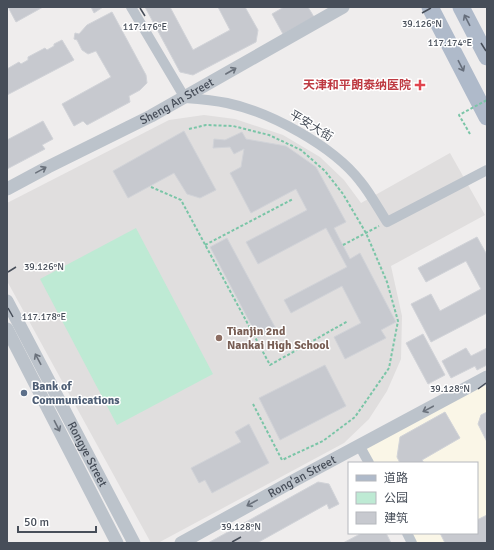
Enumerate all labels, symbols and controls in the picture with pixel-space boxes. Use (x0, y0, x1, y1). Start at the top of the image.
one-way arrow (463, 14, 470, 26)
text: 39.126°N (402, 18, 442, 30)
text: 117.176°E (123, 21, 168, 33)
text: 117.174°E (428, 37, 473, 49)
one-way arrow (458, 60, 465, 72)
one-way arrow (225, 67, 237, 75)
street label: Sheng An Street (137, 75, 216, 128)
place label: 天津和平朗泰纳医院 (303, 78, 411, 93)
marker: 天津和平朗泰纳医院 (414, 79, 426, 91)
street label: 平安大街 (287, 107, 335, 145)
one-way arrow (35, 166, 47, 174)
text: 39.126°N (24, 261, 64, 273)
text: 117.178°E (22, 311, 67, 323)
place label: Tianjin 2nd Nankai High School (227, 324, 330, 353)
marker: Tianjin 2nd Nankai High School (214, 333, 224, 343)
one-way arrow (34, 354, 42, 366)
place label: Bank of Communications (32, 379, 120, 408)
text: 39.128°N (430, 383, 470, 395)
marker: Bank of Communications (19, 388, 29, 398)
one-way arrow (422, 405, 434, 413)
street label: Rongye Street (64, 419, 111, 489)
one-way arrow (54, 420, 61, 432)
street label: Rong'an Street (265, 452, 339, 501)
legend (348, 462, 478, 534)
text: 道路 (384, 471, 408, 486)
text: 公园 (384, 491, 408, 506)
one-way arrow (246, 500, 258, 508)
scale bar (18, 508, 96, 534)
text: 建筑 (384, 511, 408, 526)
text: 50 m (24, 515, 49, 530)
text: 39.128°N (221, 521, 261, 533)

